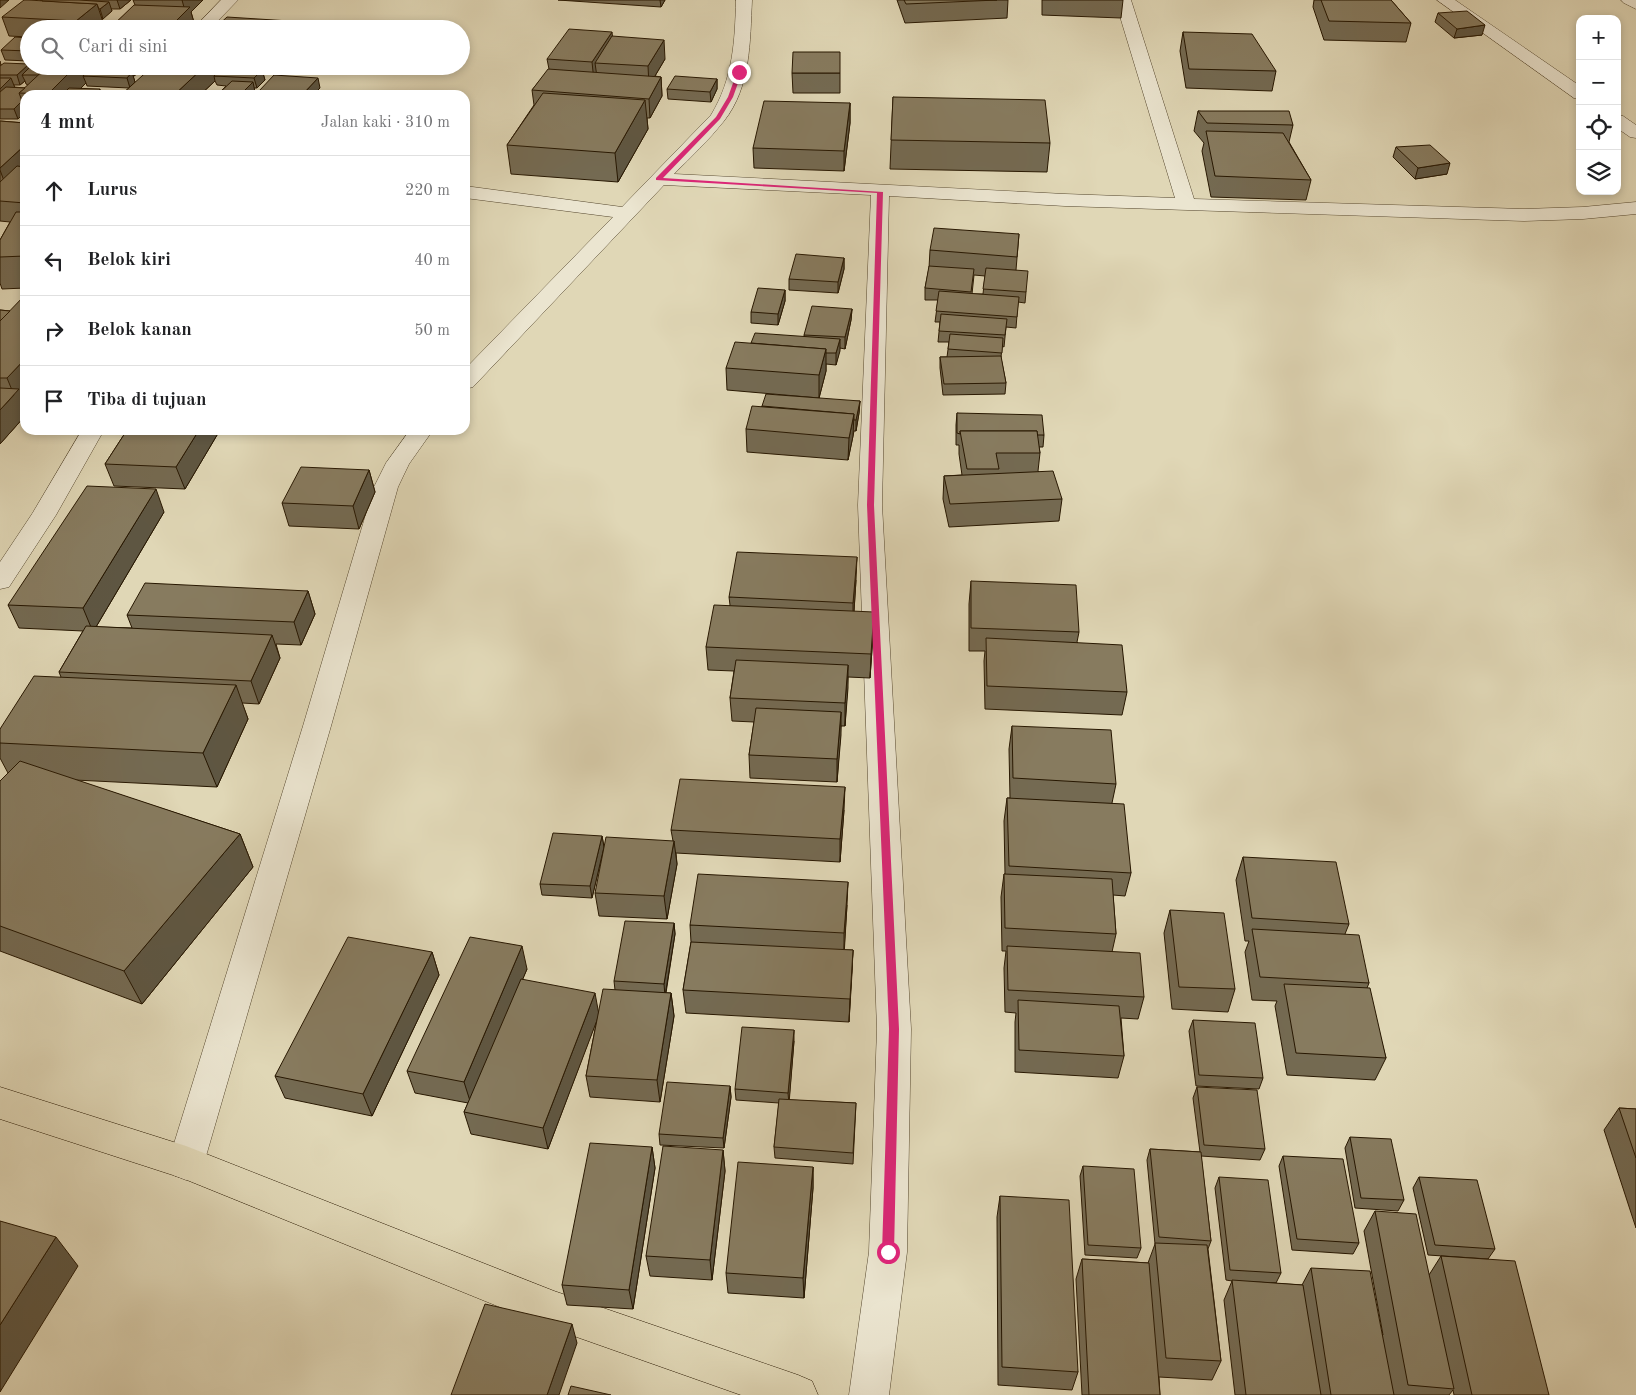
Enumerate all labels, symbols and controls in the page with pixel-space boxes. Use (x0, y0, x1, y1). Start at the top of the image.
map controls (1576, 15, 1621, 195)
button: + (1576, 15, 1621, 60)
search box (20, 20, 470, 75)
icon: search (38, 34, 66, 62)
text: Cari di sini (78, 38, 168, 57)
button: − (1576, 60, 1621, 105)
route end (728, 61, 751, 84)
button: locate (1576, 105, 1621, 150)
text: 4 mnt (40, 112, 94, 133)
text: Jalan kaki · 310 m (321, 115, 450, 131)
button: layers (1576, 150, 1621, 195)
icon: ahead (40, 177, 68, 205)
text: Lurus (87, 181, 137, 200)
text: 220 m (405, 183, 450, 199)
icon: left (40, 247, 68, 275)
text: Belok kiri (87, 251, 171, 270)
text: 40 m (414, 253, 450, 269)
icon: right (40, 317, 68, 345)
text: Belok kanan (87, 321, 192, 340)
text: 50 m (414, 323, 450, 339)
icon: arrive (40, 387, 68, 415)
text: Tiba di tujuan (87, 391, 207, 410)
route start (877, 1241, 900, 1264)

